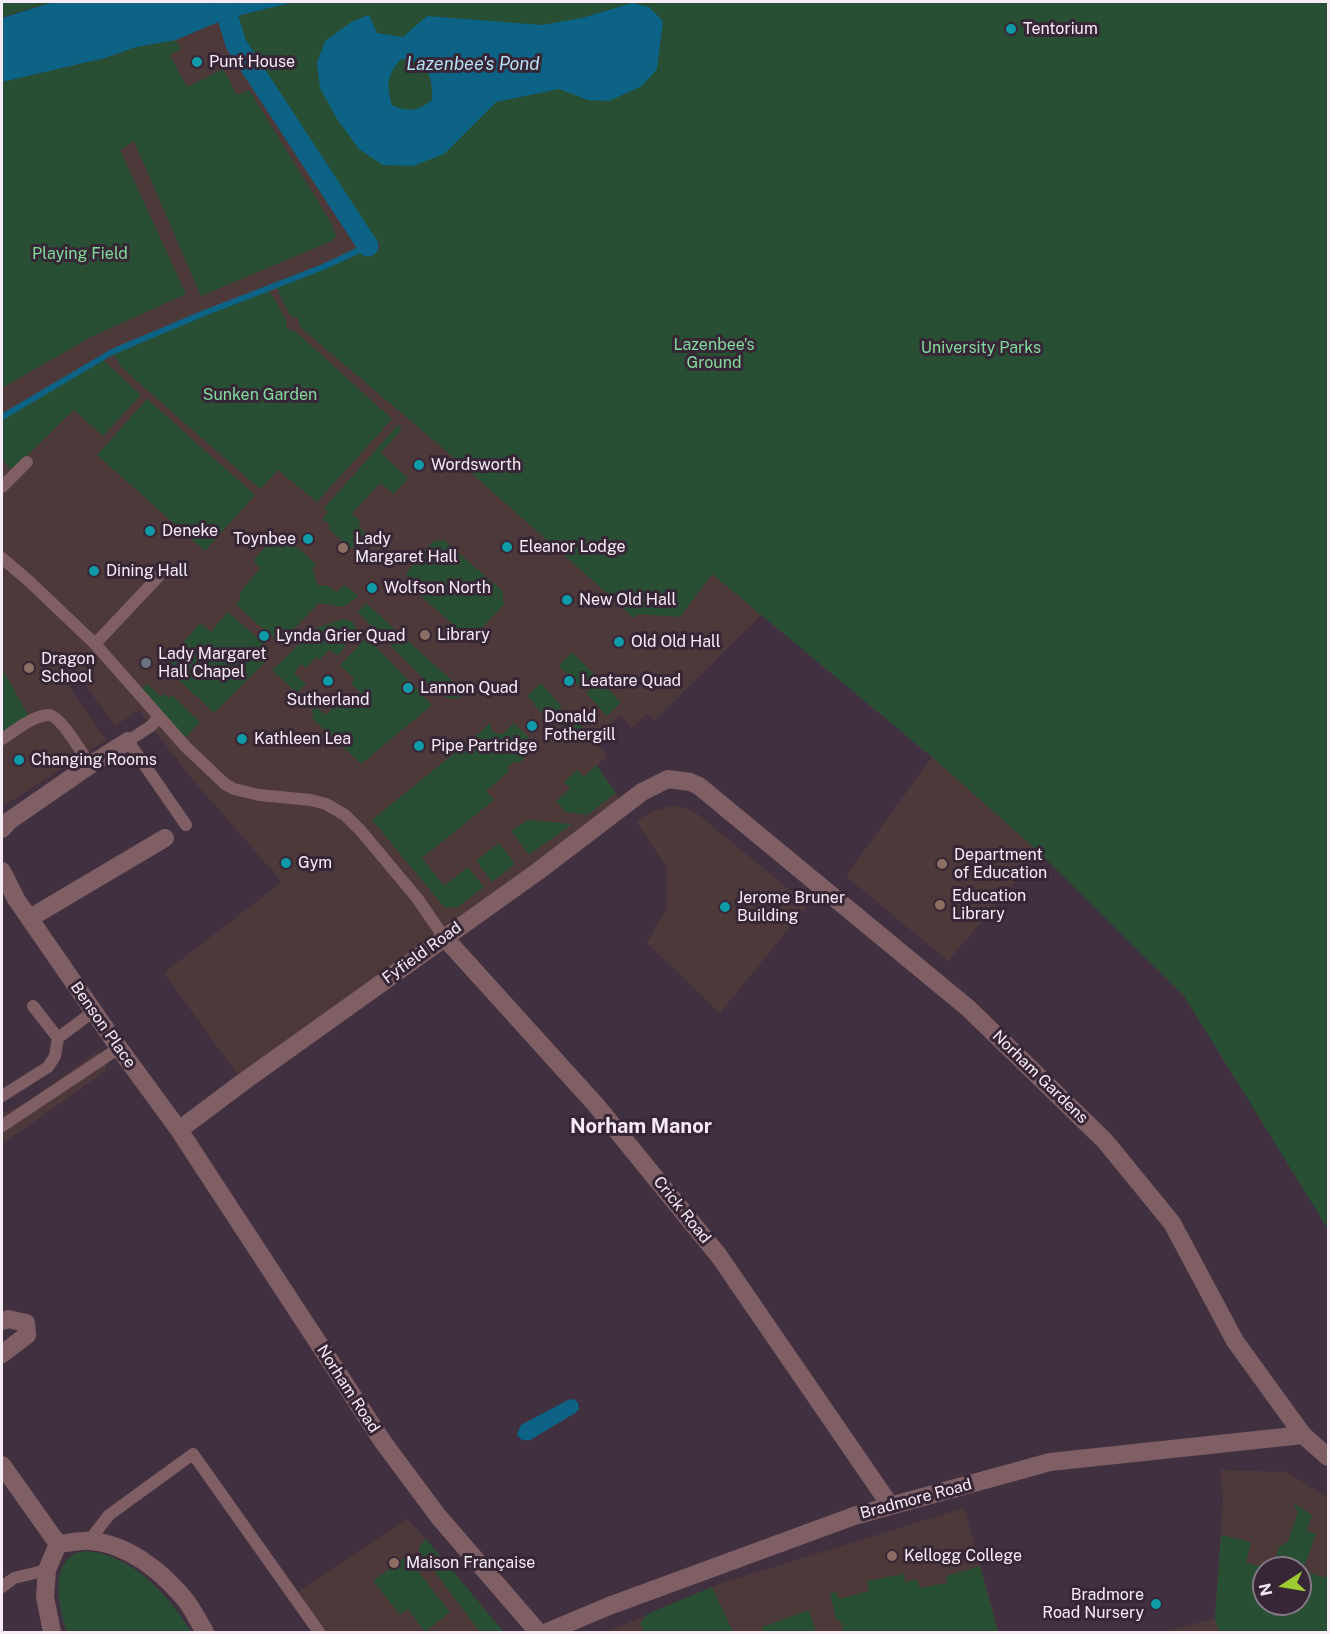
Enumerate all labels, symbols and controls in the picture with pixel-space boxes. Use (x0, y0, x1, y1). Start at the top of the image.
place label: Tentorium (1023, 19, 1098, 39)
marker: Tentorium (1004, 22, 1018, 36)
place label: Punt House (209, 52, 295, 72)
water label: Lazenbee's Pond (406, 53, 540, 75)
marker: Punt House (190, 55, 204, 69)
park label: Playing Field (32, 244, 128, 264)
park label: Lazenbee's Ground (673, 335, 755, 373)
park label: University Parks (921, 338, 1041, 358)
park label: Sunken Garden (203, 385, 317, 405)
place label: Wordsworth (431, 455, 521, 475)
marker: Wordsworth (412, 458, 426, 472)
place label: Deneke (162, 521, 218, 541)
marker: Deneke (143, 524, 157, 538)
place label: Toynbee (233, 529, 296, 549)
place label: Lady Margaret Hall (355, 529, 458, 567)
marker: Toynbee (301, 532, 315, 546)
place label: Eleanor Lodge (519, 537, 626, 557)
marker: Eleanor Lodge (500, 540, 514, 554)
marker: Lady Margaret Hall (336, 541, 350, 555)
place label: Dining Hall (106, 561, 188, 581)
marker: Dining Hall (87, 564, 101, 578)
place label: Wolfson North (384, 578, 491, 598)
marker: Wolfson North (365, 581, 379, 595)
place label: New Old Hall (579, 590, 676, 610)
marker: New Old Hall (560, 593, 574, 607)
place label: Library (437, 625, 490, 645)
place label: Lynda Grier Quad (276, 626, 405, 646)
marker: Library (418, 628, 432, 642)
marker: Lynda Grier Quad (257, 629, 271, 643)
place label: Old Old Hall (631, 632, 721, 652)
marker: Old Old Hall (612, 635, 626, 649)
place label: Lady Margaret Hall Chapel (158, 644, 266, 682)
place label: Dragon School (41, 649, 95, 687)
marker: Lady Margaret Hall Chapel (139, 656, 153, 670)
marker: Dragon School (22, 661, 36, 675)
place label: Leatare Quad (581, 671, 681, 691)
marker: Sutherland (321, 674, 335, 688)
marker: Leatare Quad (562, 674, 576, 688)
place label: Lannon Quad (420, 678, 518, 698)
marker: Lannon Quad (401, 681, 415, 695)
place label: Sutherland (286, 690, 370, 710)
place label: Donald Fothergill (544, 707, 616, 745)
marker: Donald Fothergill (525, 719, 539, 733)
place label: Kathleen Lea (254, 729, 351, 749)
marker: Kathleen Lea (235, 732, 249, 746)
place label: Pipe Partridge (431, 736, 537, 756)
marker: Pipe Partridge (412, 739, 426, 753)
place label: Changing Rooms (31, 750, 157, 770)
marker: Changing Rooms (12, 753, 26, 767)
place label: Department of Education (954, 845, 1047, 883)
place label: Gym (298, 853, 332, 873)
marker: Gym (279, 856, 293, 870)
marker: Department of Education (935, 857, 949, 871)
place label: Education Library (952, 886, 1026, 924)
place label: Jerome Bruner Building (737, 888, 845, 926)
marker: Education Library (933, 898, 947, 912)
marker: Jerome Bruner Building (718, 900, 732, 914)
street label: Fyfield Road (379, 918, 465, 988)
street label: Benson Place (66, 978, 140, 1072)
street label: Norham Gardens (988, 1026, 1092, 1128)
district label: Norham Manor (570, 1115, 712, 1139)
street label: Crick Road (649, 1173, 715, 1247)
street label: Norham Road (312, 1341, 384, 1437)
street label: Bradmore Road (858, 1475, 974, 1523)
place label: Kellogg College (904, 1546, 1022, 1566)
marker: Kellogg College (885, 1549, 899, 1563)
place label: Maison Française (406, 1553, 535, 1573)
marker: Maison Française (387, 1556, 401, 1570)
north arrow (1252, 1556, 1312, 1616)
text: N (1255, 1581, 1276, 1598)
place label: Bradmore Road Nursery (1042, 1585, 1144, 1623)
marker: Bradmore Road Nursery (1149, 1597, 1163, 1611)

